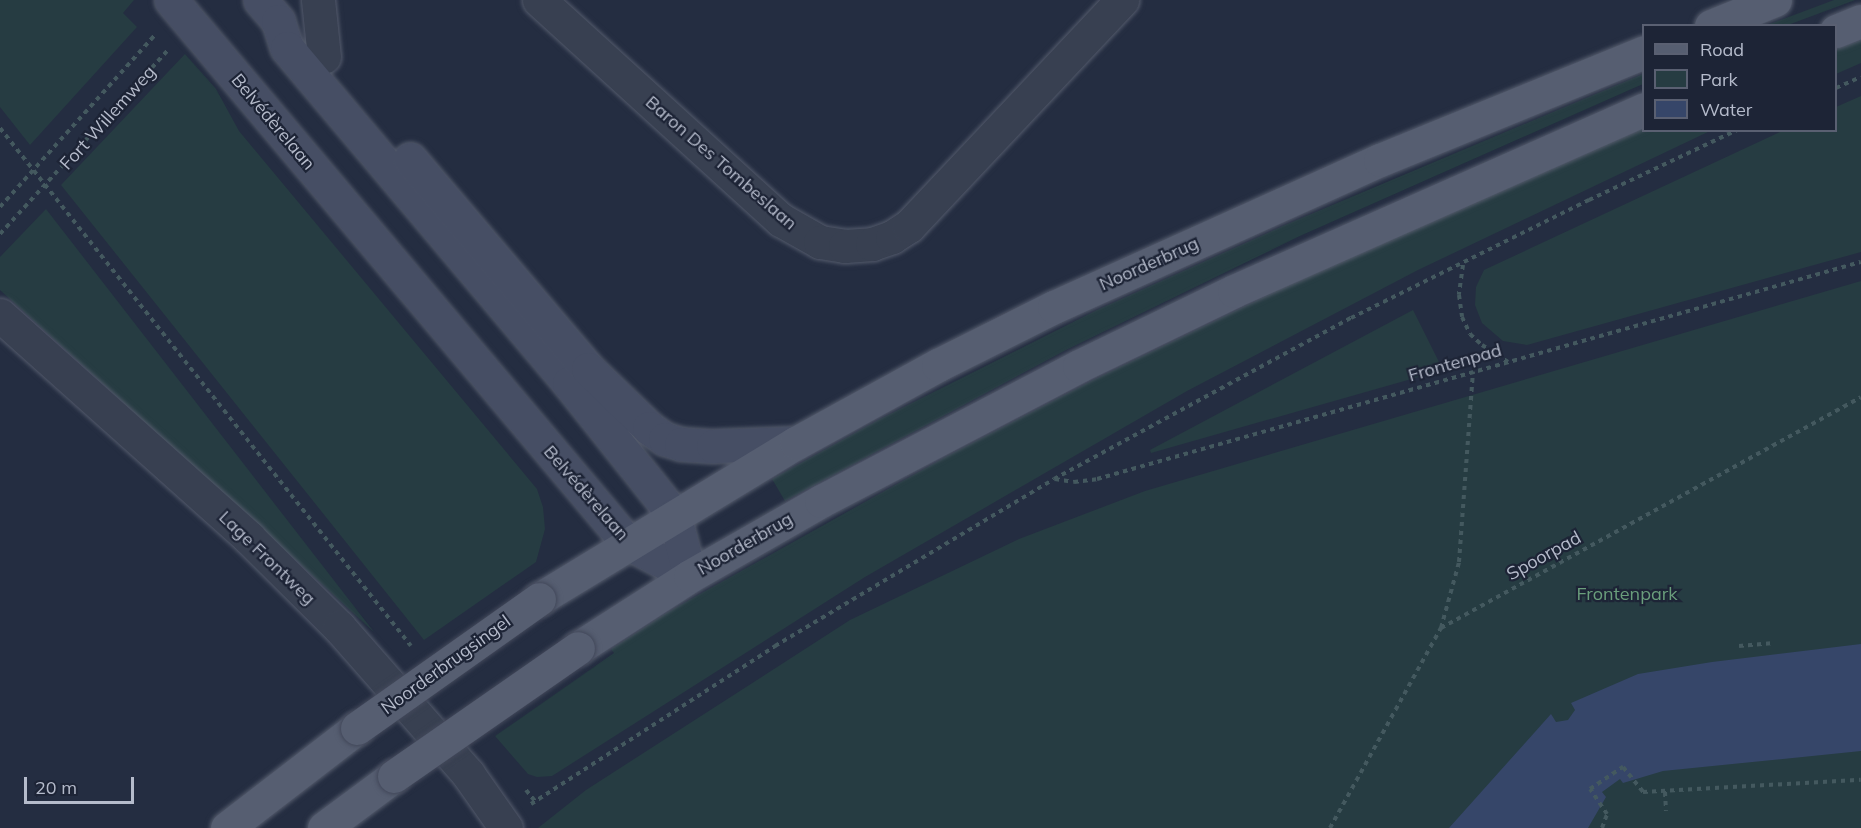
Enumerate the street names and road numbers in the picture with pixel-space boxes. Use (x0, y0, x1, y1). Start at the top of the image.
street label: Fort Willemweg (56, 62, 160, 174)
street label: Belvédèrelaan (227, 70, 319, 174)
street label: Baron Des Tombeslaan (641, 91, 801, 235)
street label: Noorderbrug (1096, 233, 1202, 295)
street label: Frontenpad (1406, 339, 1504, 387)
street label: Belvédèrelaan (539, 441, 633, 545)
street label: Lage Frontweg (214, 507, 320, 609)
street label: Noorderbrug (694, 508, 796, 580)
street label: Spoorpad (1503, 527, 1585, 585)
street label: Noorderbrugsingel (377, 611, 515, 719)

